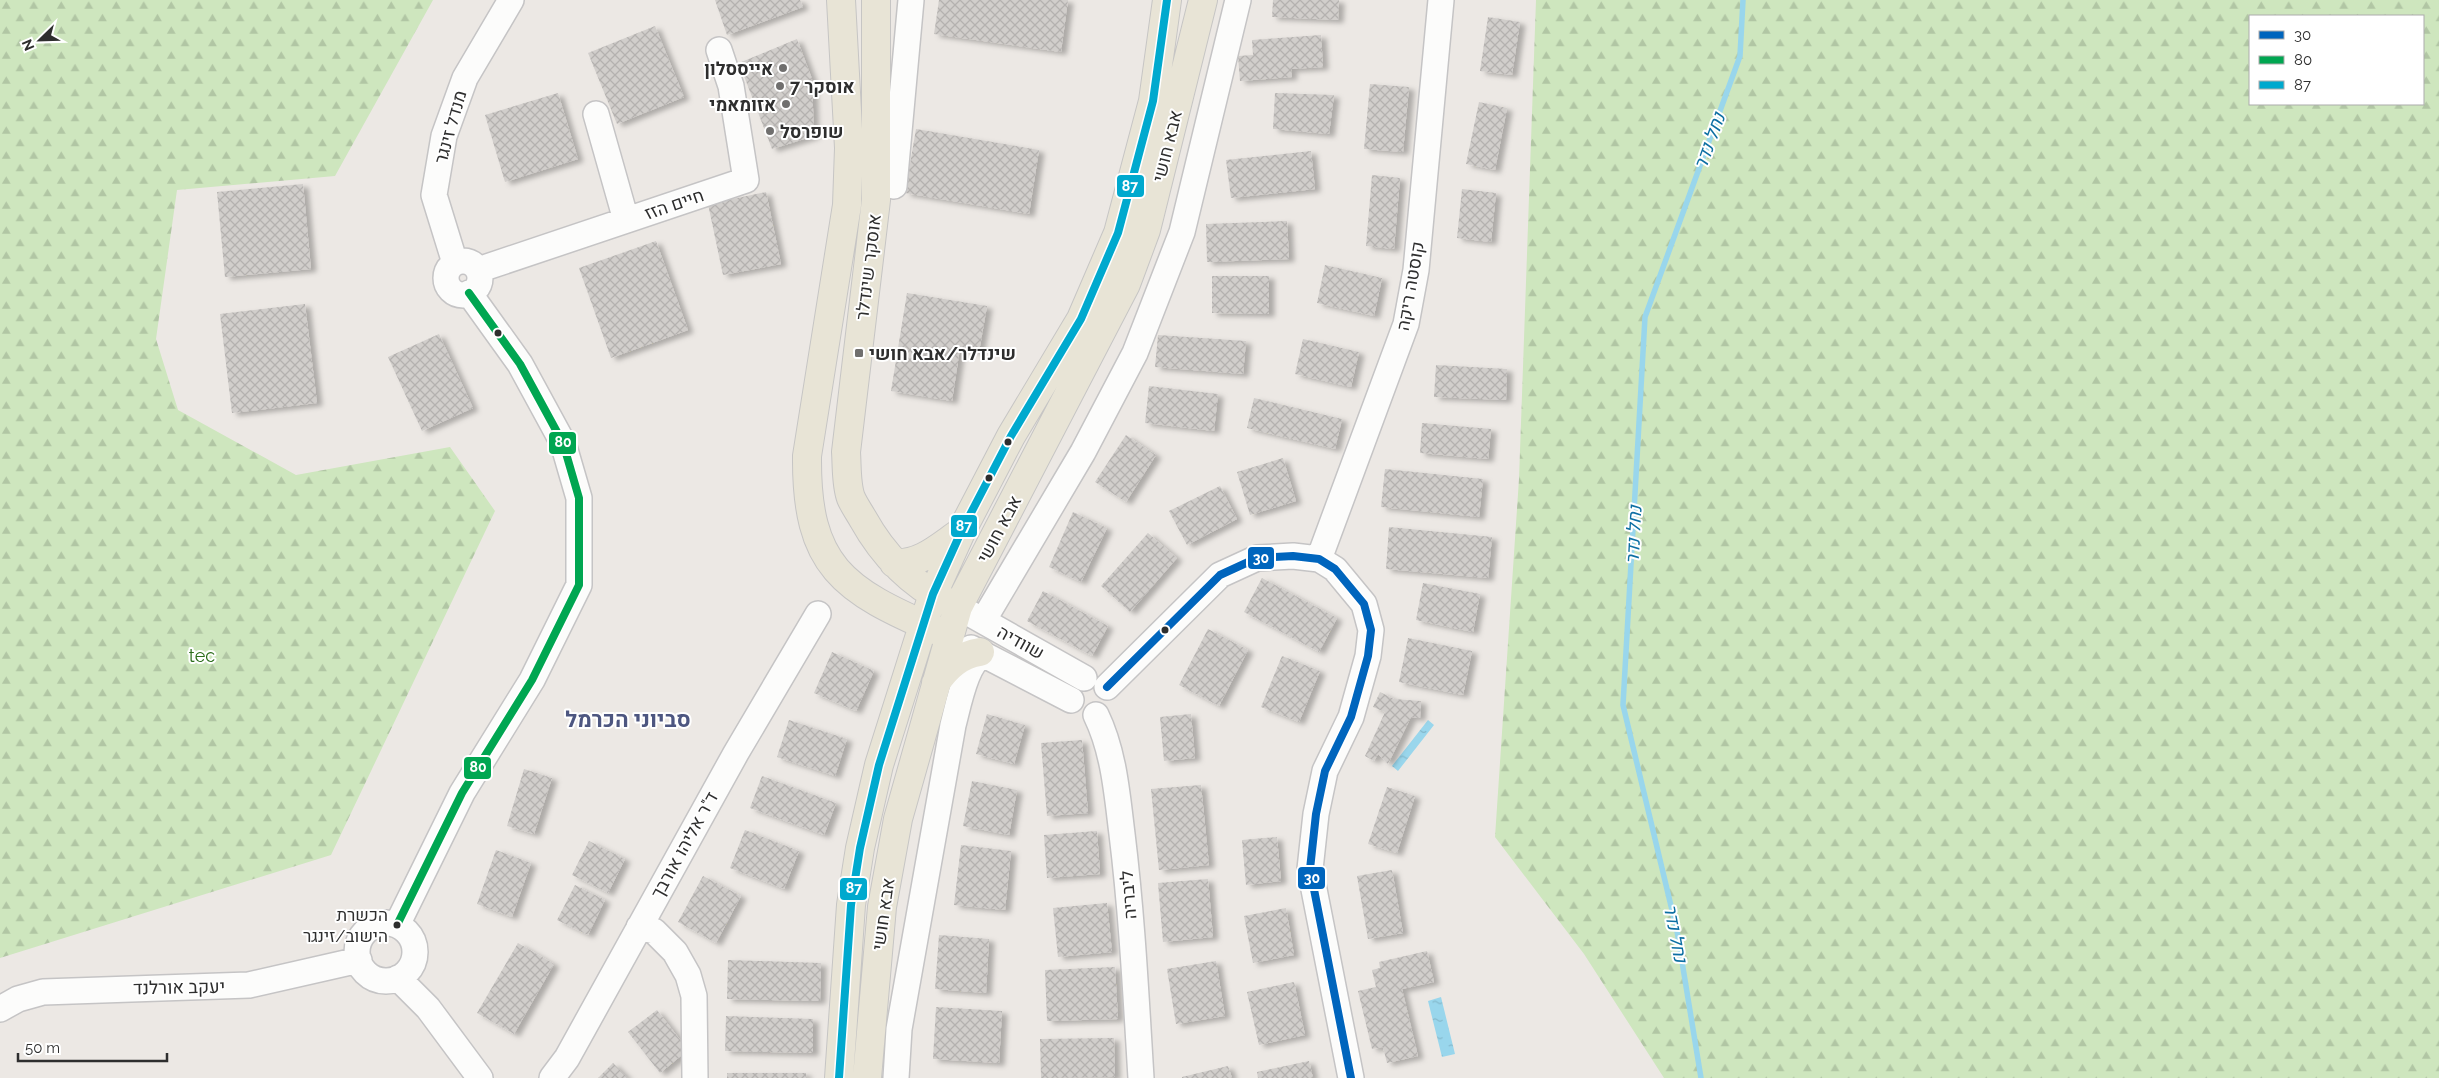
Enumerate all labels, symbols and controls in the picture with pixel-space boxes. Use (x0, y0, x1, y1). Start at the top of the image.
north arrow (15, 15, 65, 65)
legend (2249, 15, 2424, 105)
text: 30 (2294, 26, 2311, 44)
text: N (19, 37, 37, 53)
text: 80 (2294, 51, 2312, 69)
place label: אייססלון (704, 58, 773, 79)
marker: אייססלון (777, 62, 789, 74)
place label: אוסקר 7 (790, 76, 855, 97)
text: 87 (2294, 76, 2311, 94)
marker: אוסקר 7 (774, 80, 786, 92)
street label: מנדל זינגר (430, 88, 470, 166)
place label: אזומאמי (709, 94, 776, 115)
marker: אזומאמי (780, 98, 792, 110)
street label: אבא חושי (1148, 108, 1186, 184)
water label: נחל נדר (1689, 108, 1730, 172)
place label: שופרסל (780, 121, 843, 142)
marker: שופרסל (764, 125, 776, 137)
line badge: 87 (1116, 174, 1145, 198)
text: 87 (1122, 178, 1138, 194)
street label: חיים הזז (642, 184, 706, 224)
street label: אוסקר שינדלר (851, 213, 885, 321)
street label: קוסטה ריקה (1392, 240, 1428, 332)
unlabelled marker (493, 328, 503, 338)
place label: שינדלר/אבא חושי (869, 343, 1016, 364)
marker: שינדלר/אבא חושי (853, 347, 865, 359)
line badge: 80 (548, 431, 577, 455)
text: 80 (554, 434, 572, 450)
unlabelled marker (1003, 437, 1013, 447)
unlabelled marker (984, 473, 994, 483)
street label: אבא חושי (973, 492, 1025, 566)
water label: נחל נדר (1620, 504, 1646, 565)
line badge: 87 (950, 514, 978, 538)
text: 87 (956, 518, 972, 534)
line badge: 30 (1247, 546, 1275, 570)
text: 30 (1253, 550, 1269, 566)
street label: שוודיה (994, 621, 1048, 663)
unlabelled marker (1160, 625, 1170, 635)
park label: tec (189, 645, 215, 666)
district label: סביוני הכרמל (565, 706, 691, 732)
line badge: 80 (463, 756, 492, 780)
text: 80 (469, 759, 487, 775)
street label: ד"ר אליהו אורבך (646, 788, 722, 902)
line badge: 30 (1297, 866, 1326, 890)
street label: ליבריה (1115, 870, 1141, 920)
text: 30 (1304, 870, 1320, 886)
street label: אבא חושי (868, 876, 898, 952)
line badge: 87 (839, 877, 868, 901)
text: 87 (846, 880, 862, 896)
water label: נחל נדר (1660, 902, 1693, 965)
place label: הכשרת הישוב/זינגר (303, 905, 388, 946)
marker: הכשרת הישוב/זינגר (392, 920, 402, 930)
street label: יעקב אורלנד (133, 976, 225, 998)
scale bar (18, 1030, 166, 1062)
text: 50 m (25, 1039, 60, 1057)

